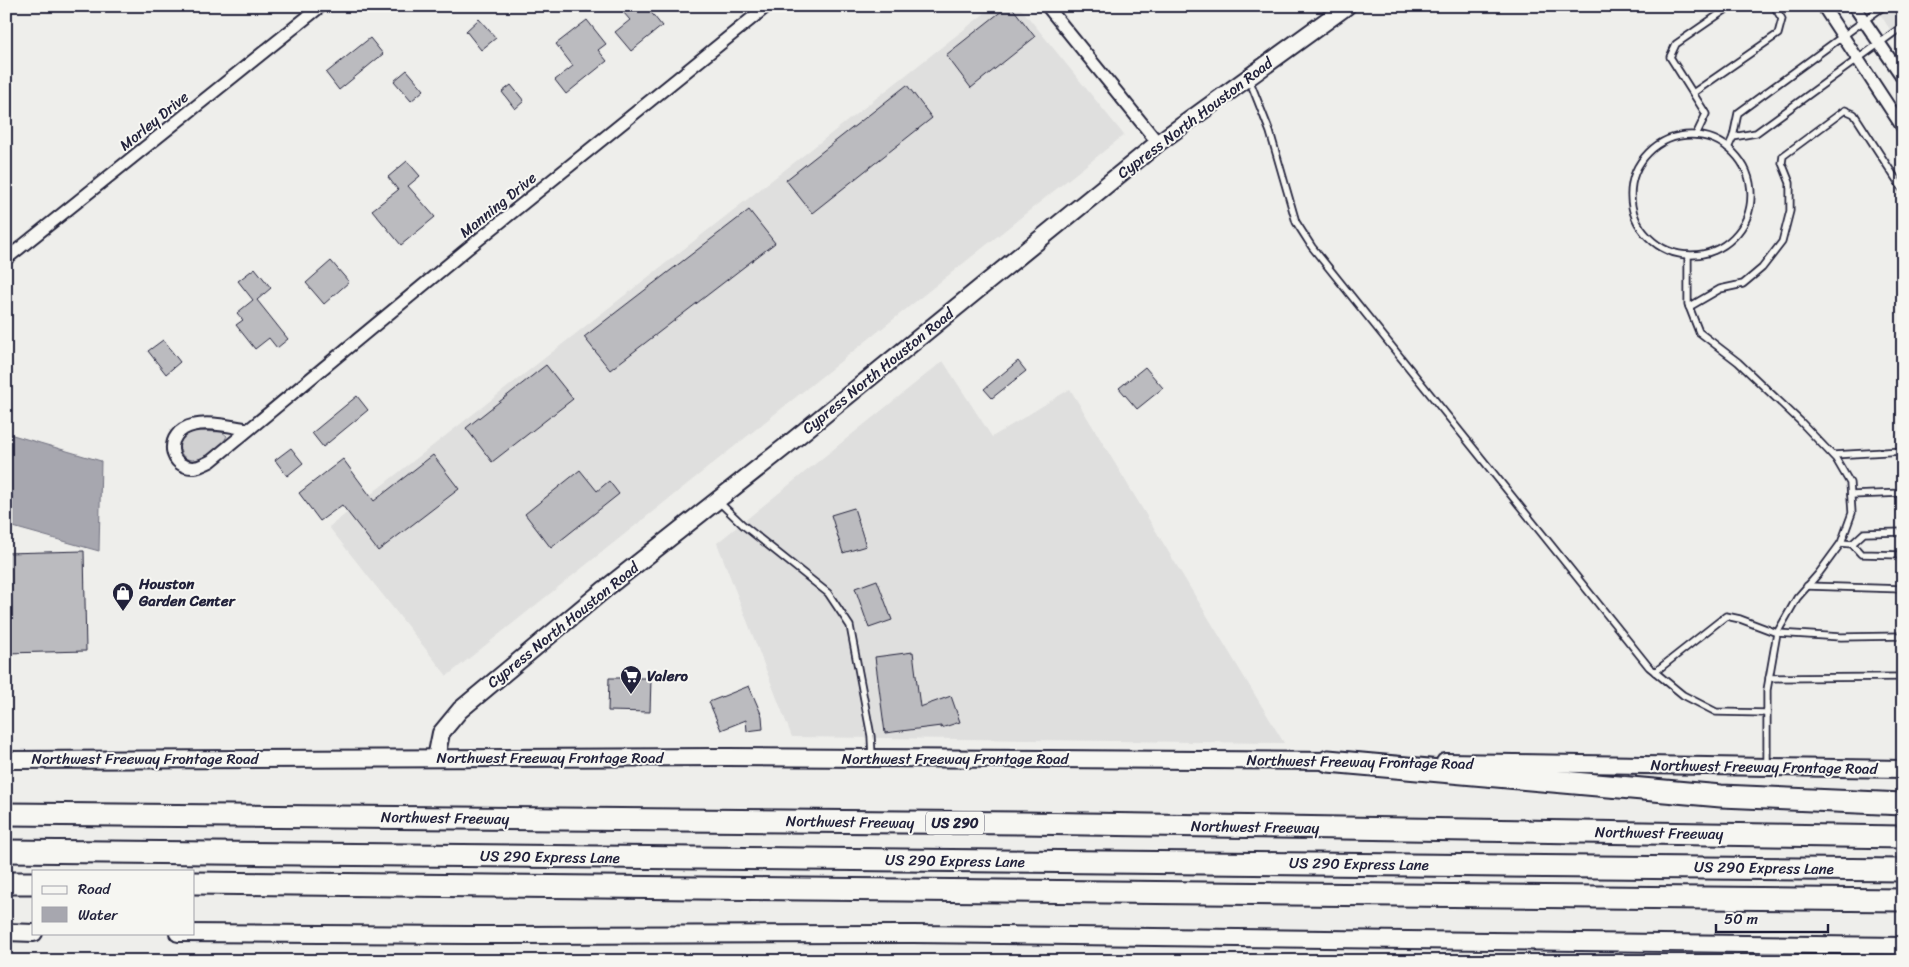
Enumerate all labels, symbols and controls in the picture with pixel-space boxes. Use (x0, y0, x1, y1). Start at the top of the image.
street label: Cypress North Houston Road (1112, 50, 1279, 185)
street label: Morley Drive (113, 84, 195, 157)
street label: Manning Drive (453, 165, 543, 245)
street label: Cypress North Houston Road (796, 301, 961, 441)
street label: Cypress North Houston Road (481, 555, 646, 695)
place label: Houston Garden Center (138, 571, 237, 614)
shop icon: Houston Garden Center (111, 581, 135, 612)
place label: Valero (647, 663, 689, 689)
supermarket icon: Valero (619, 664, 643, 695)
street label: Northwest Freeway Frontage Road (437, 745, 664, 771)
street label: Northwest Freeway Frontage Road (32, 746, 259, 772)
street label: Northwest Freeway Frontage Road (842, 746, 1069, 772)
street label: Northwest Freeway Frontage Road (1246, 747, 1475, 777)
street label: Northwest Freeway Frontage Road (1650, 752, 1879, 782)
street label: Northwest Freeway (381, 804, 510, 832)
street label: Northwest Freeway (786, 808, 915, 836)
road number: US 290 (926, 811, 984, 834)
street label: Northwest Freeway (1191, 813, 1320, 841)
street label: Northwest Freeway (1595, 819, 1724, 847)
street label: US 290 Express Lane (480, 843, 620, 871)
street label: US 290 Express Lane (885, 847, 1025, 875)
street label: US 290 Express Lane (1289, 850, 1429, 878)
street label: US 290 Express Lane (1694, 854, 1834, 882)
legend (32, 870, 195, 934)
text: Road (78, 876, 111, 902)
text: Water (78, 902, 118, 928)
scale bar (1716, 902, 1829, 934)
text: 50 m (1724, 906, 1759, 932)

